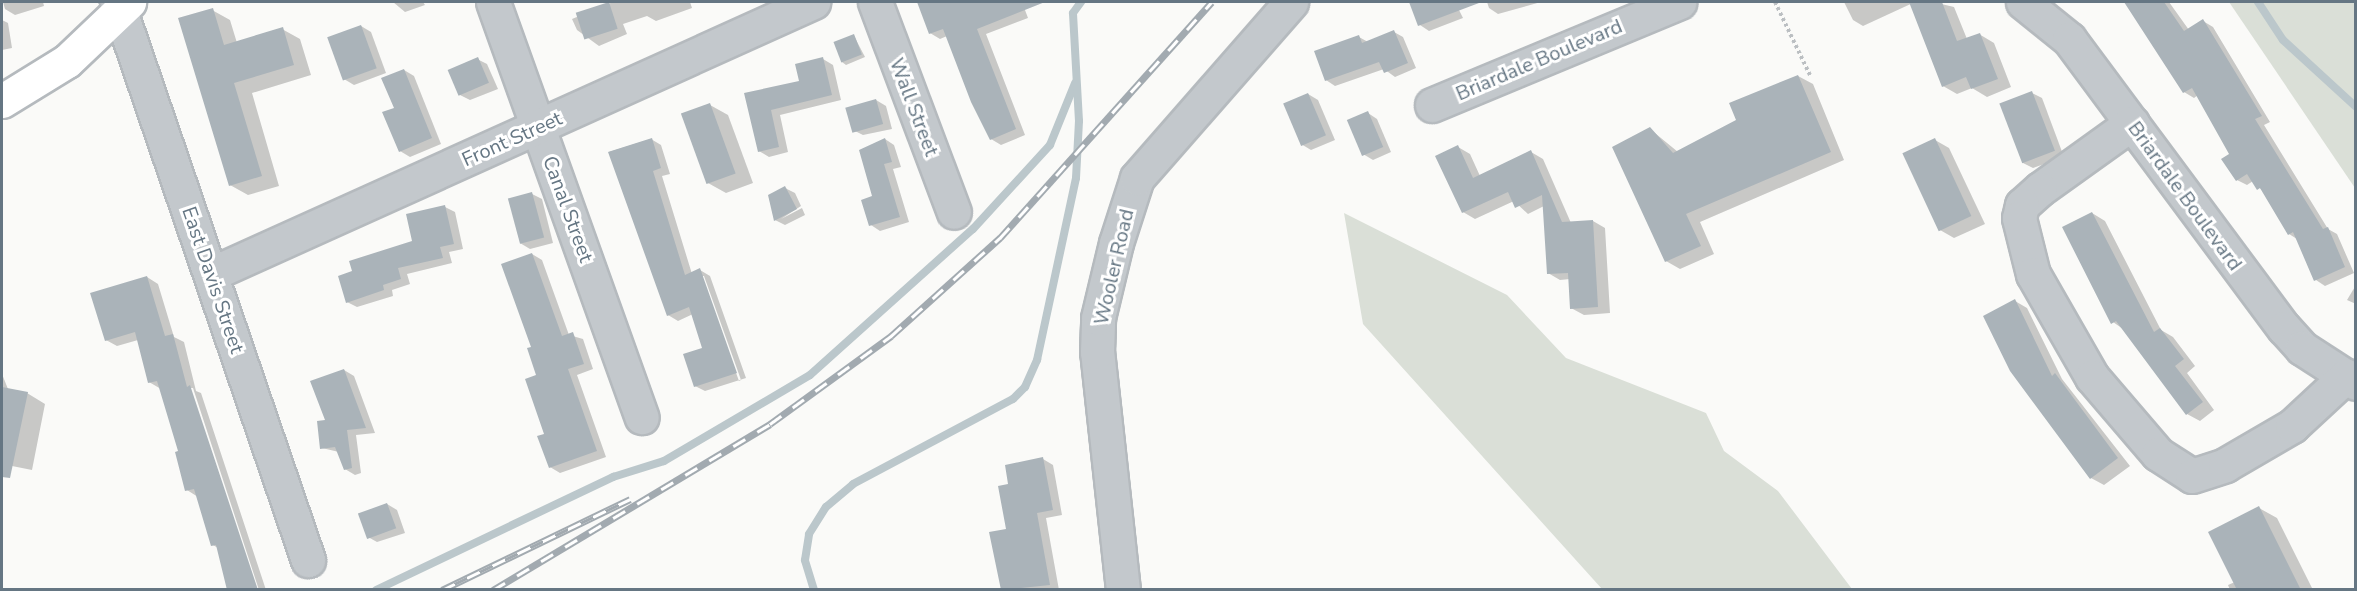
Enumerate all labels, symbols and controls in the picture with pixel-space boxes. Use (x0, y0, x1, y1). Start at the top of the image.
street label: Briardale Boulevard (1452, 14, 1626, 106)
street label: Wall Street (884, 55, 944, 159)
street label: Front Street (458, 106, 566, 172)
street label: Briardale Boulevard (2123, 117, 2247, 275)
street label: Canal Street (538, 153, 598, 265)
street label: East Davis Street (177, 204, 249, 356)
street label: Wooler Road (1089, 207, 1139, 327)

